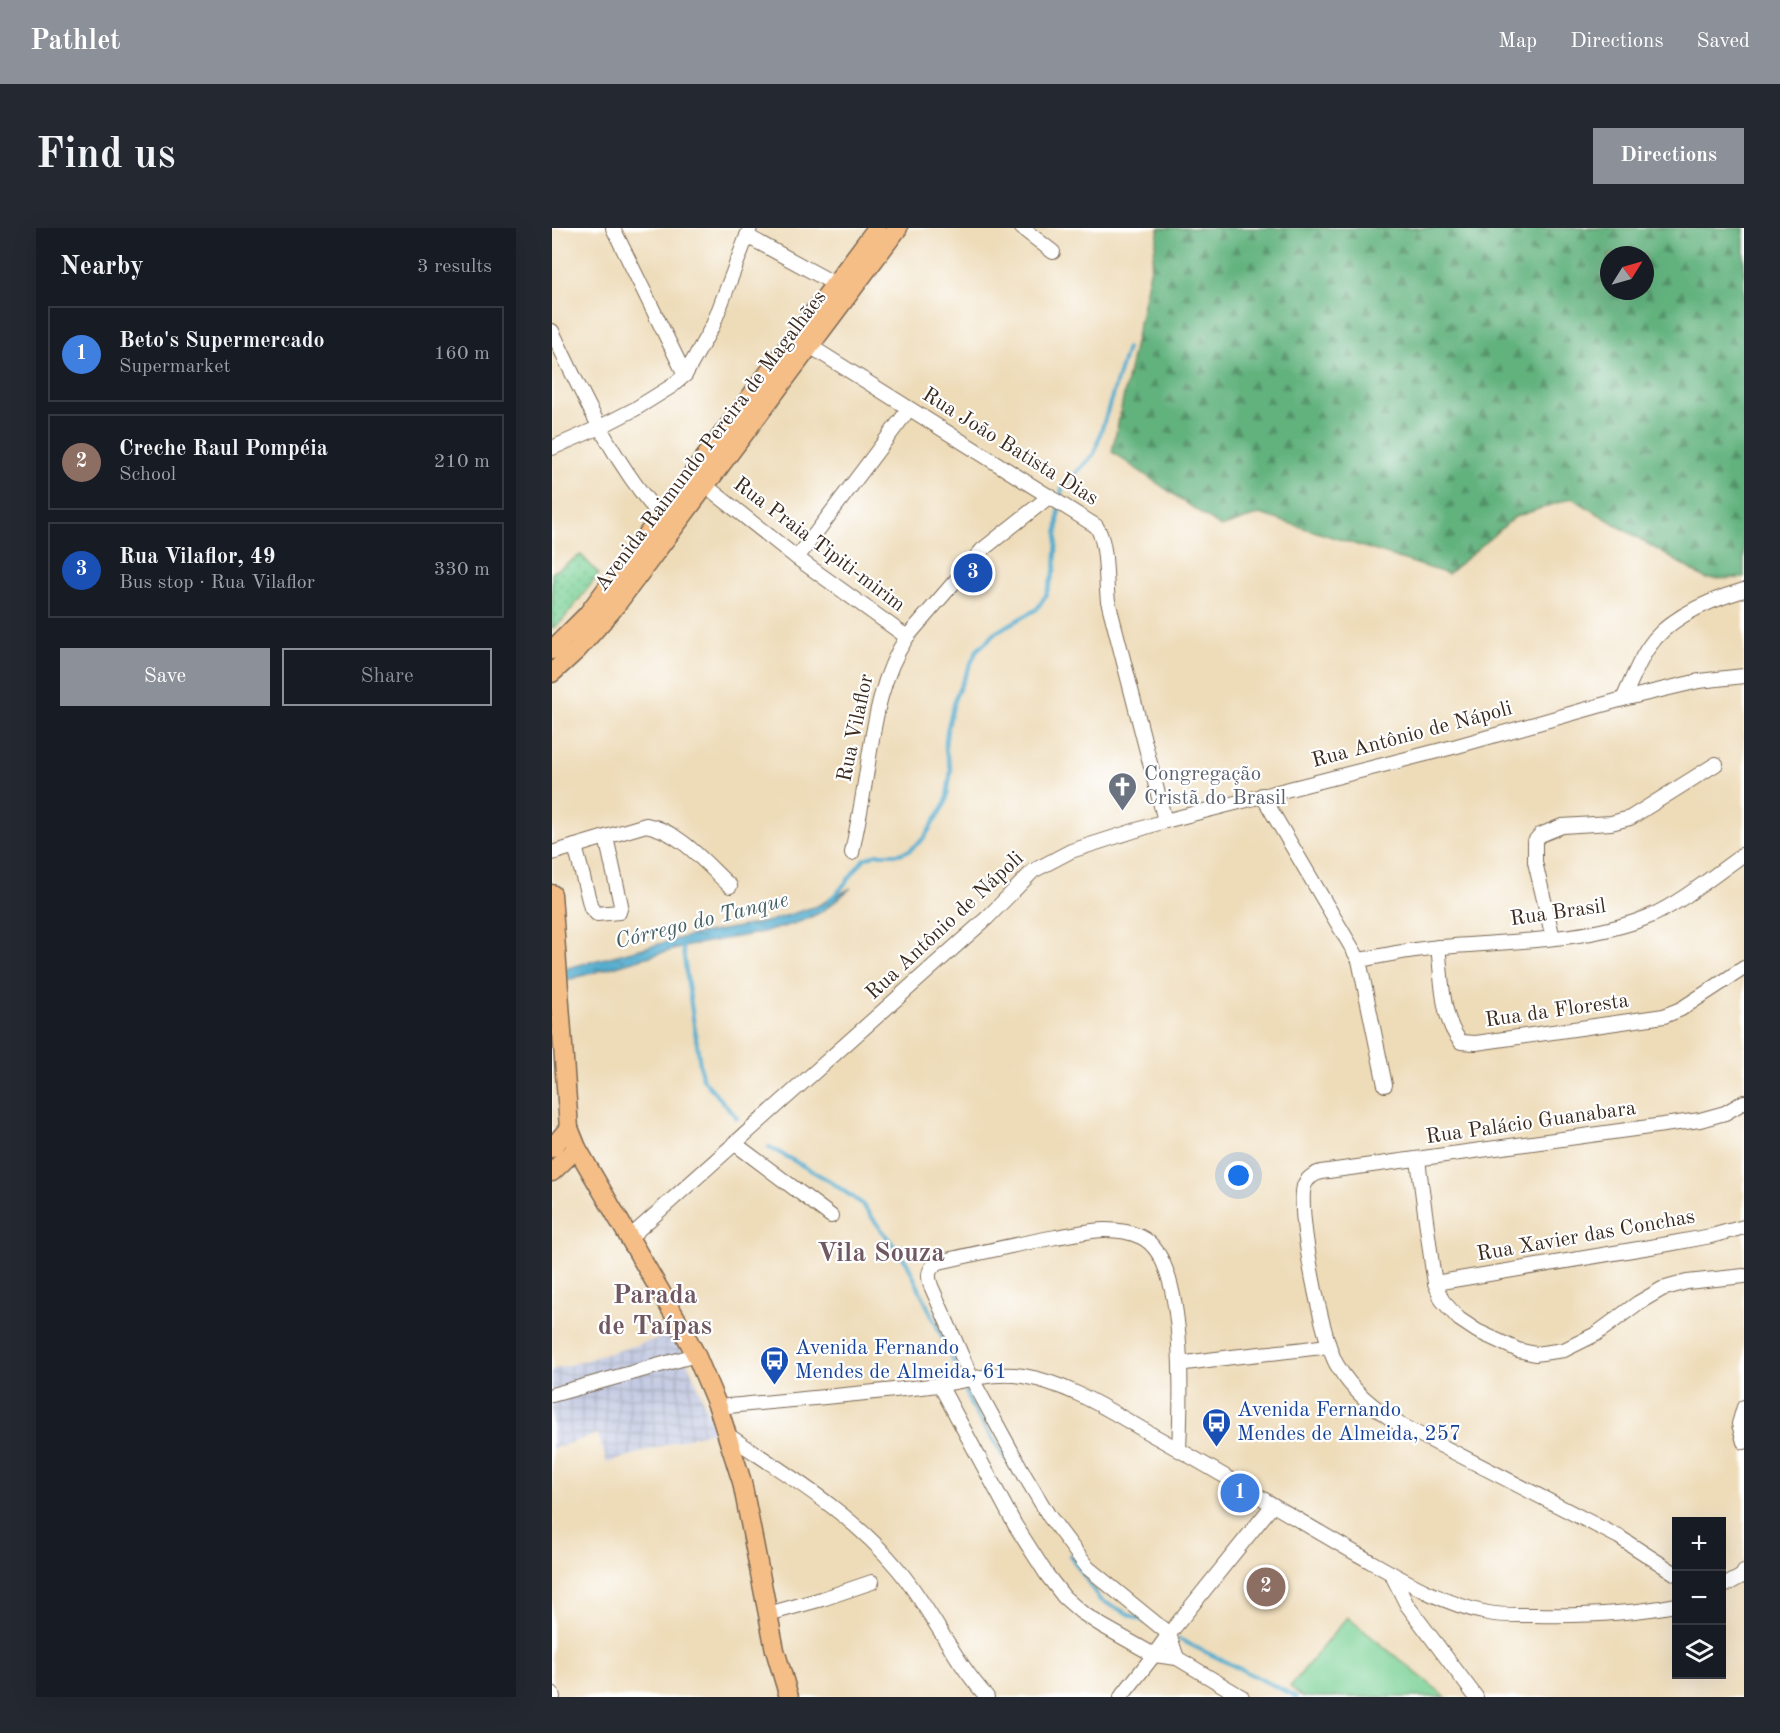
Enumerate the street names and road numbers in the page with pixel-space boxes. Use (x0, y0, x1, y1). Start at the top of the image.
street label: Avenida Raimundo Pereira de Magalhães (591, 287, 831, 595)
street label: Rua João Batista Dias (918, 384, 1102, 510)
street label: Rua Praia Tipiti-mirim (729, 474, 909, 616)
street label: Rua Vilaflor (834, 672, 878, 784)
street label: Rua Antônio de Nápoli (1309, 698, 1515, 772)
street label: Rua Antônio de Nápoli (862, 848, 1028, 1004)
street label: Rua Brasil (1509, 896, 1608, 930)
street label: Rua da Floresta (1484, 991, 1630, 1031)
street label: Rua Palácio Guanabara (1425, 1098, 1637, 1148)
street label: Rua Xavier das Conchas (1475, 1206, 1697, 1266)

